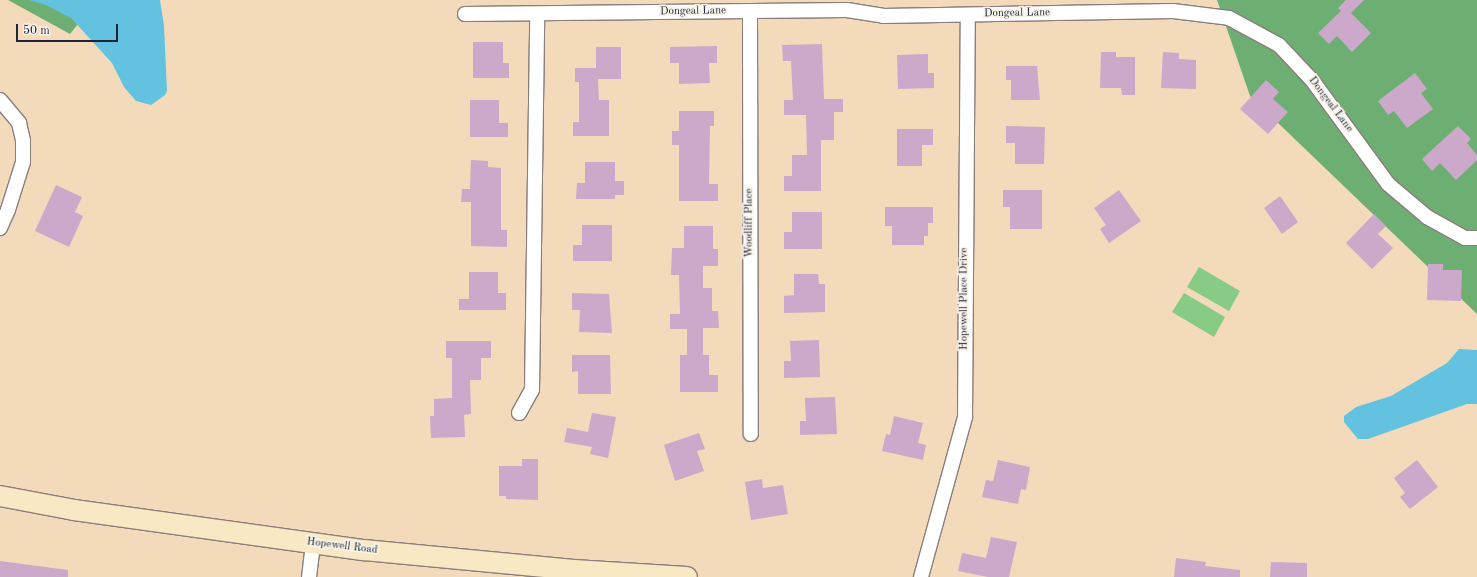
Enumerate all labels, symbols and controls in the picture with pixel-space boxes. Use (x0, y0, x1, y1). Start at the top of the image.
street label: Dongeal Lane (660, 5, 726, 19)
street label: Dongeal Lane (984, 7, 1050, 21)
scale bar (18, 16, 120, 42)
text: 50 m (23, 25, 50, 37)
street label: Dongeal Lane (1305, 75, 1355, 135)
street label: Woodliff Place (743, 188, 757, 258)
street label: Hopewell Place Drive (958, 248, 972, 350)
street label: Hopewell Road (306, 536, 378, 558)

